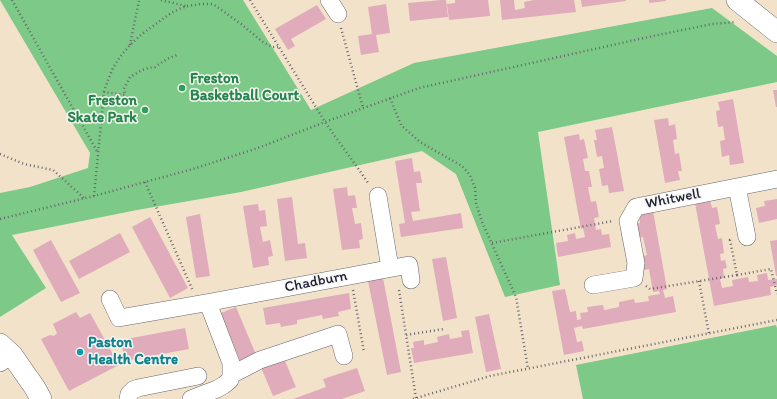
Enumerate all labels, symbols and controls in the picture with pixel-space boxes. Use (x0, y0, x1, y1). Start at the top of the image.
place label: Freston Basketball Court (190, 70, 299, 105)
marker: Freston Basketball Court (177, 83, 187, 93)
place label: Freston Skate Park (67, 92, 137, 127)
marker: Freston Skate Park (140, 105, 150, 115)
street label: Whitwell (644, 185, 702, 213)
street label: Chadburn (283, 267, 349, 297)
place label: Paston Health Centre (88, 334, 178, 369)
marker: Paston Health Centre (75, 347, 85, 357)

